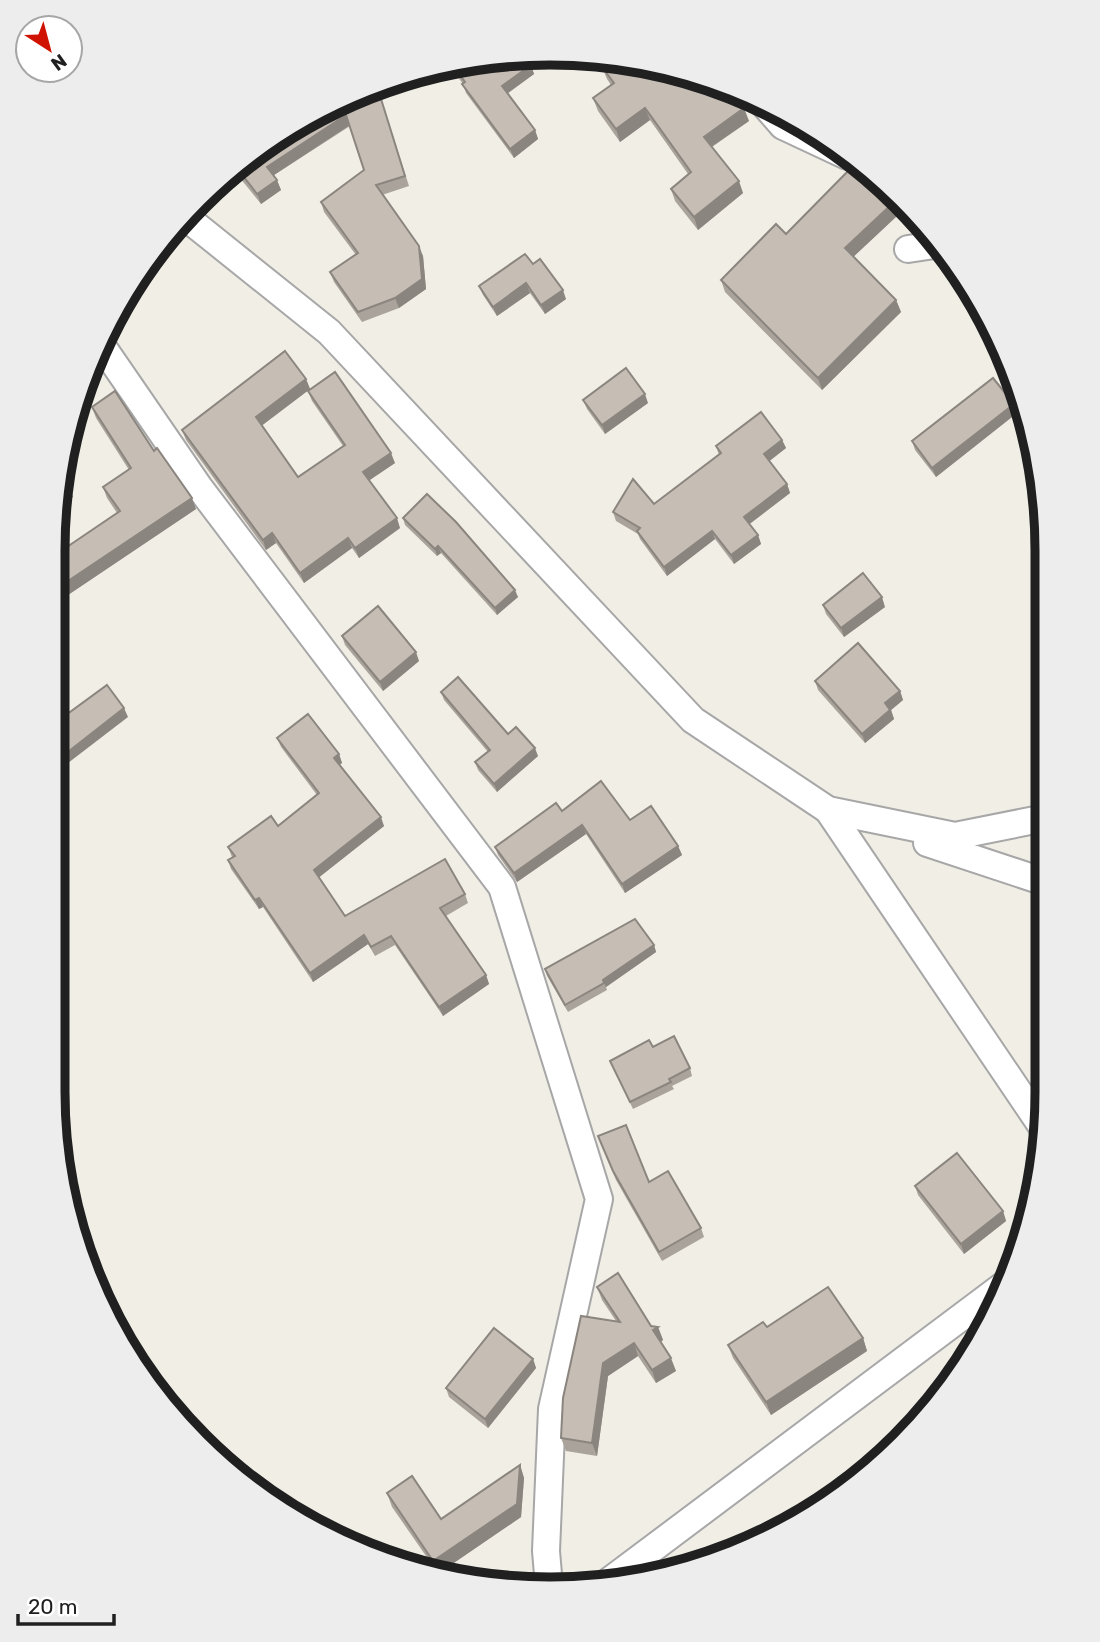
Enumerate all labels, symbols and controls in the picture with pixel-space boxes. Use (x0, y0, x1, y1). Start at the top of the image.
north arrow (14, 14, 84, 84)
text: N (46, 49, 71, 76)
scale bar (18, 1582, 114, 1626)
text: 20 m (28, 1594, 77, 1619)

